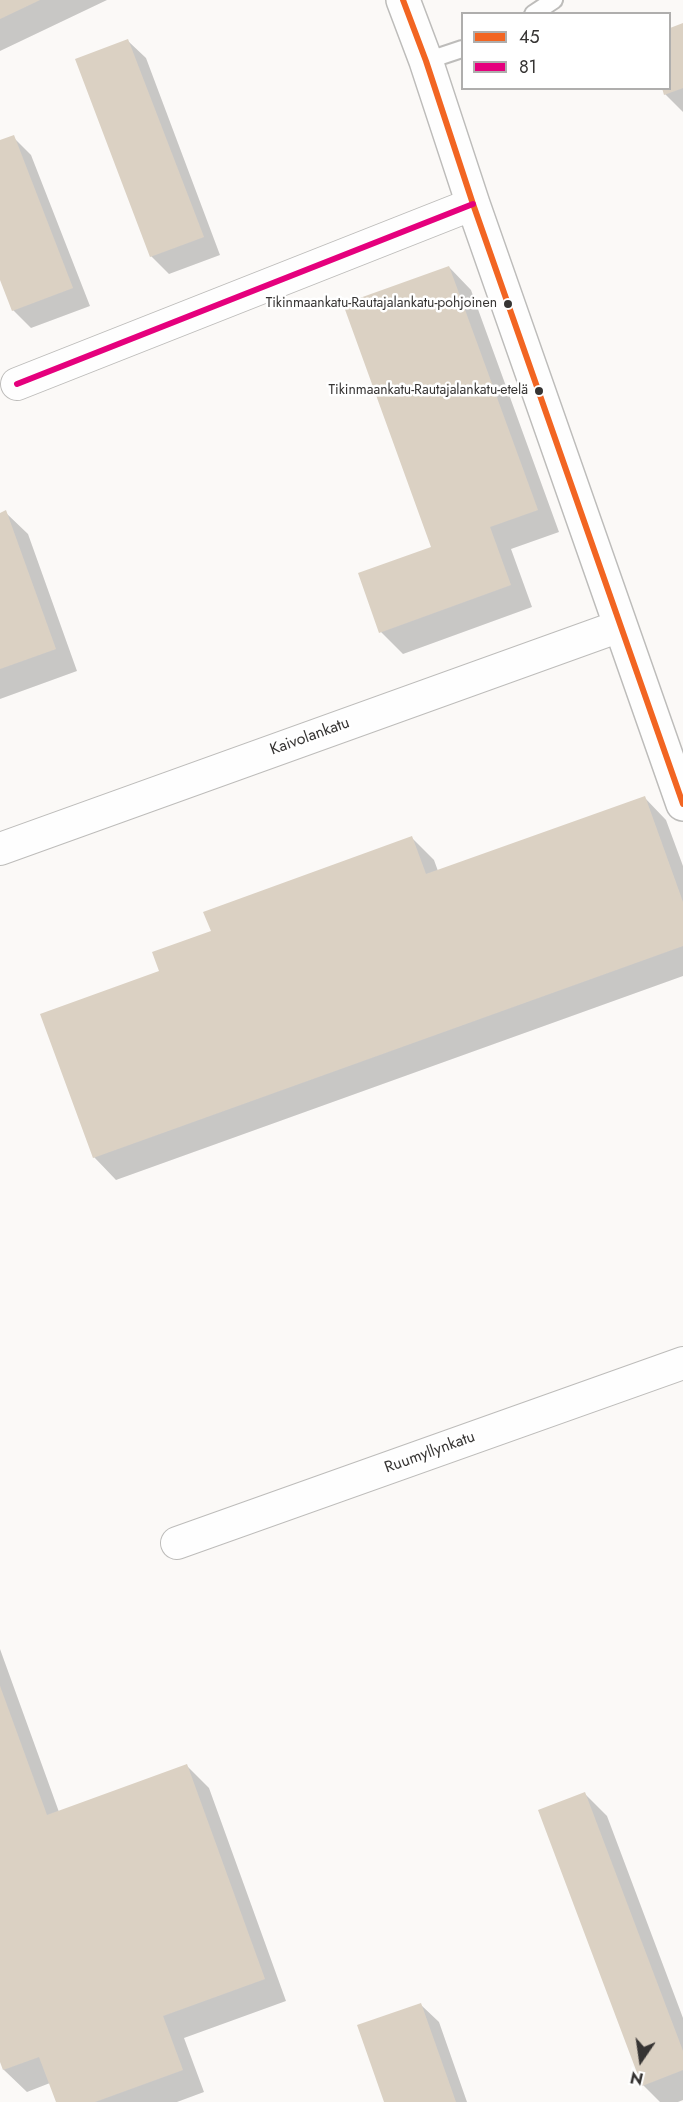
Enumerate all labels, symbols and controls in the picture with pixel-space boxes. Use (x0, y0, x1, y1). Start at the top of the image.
legend (461, 12, 671, 90)
text: 45 (519, 24, 540, 50)
text: 81 (519, 54, 537, 80)
place label: Tikinmaankatu-Rautajalankatu-pohjoinen (266, 296, 497, 312)
marker: Tikinmaankatu-Rautajalankatu-pohjoinen (502, 298, 514, 310)
place label: Tikinmaankatu-Rautajalankatu-etelä (329, 383, 528, 399)
marker: Tikinmaankatu-Rautajalankatu-etelä (533, 385, 545, 397)
street label: Kaivolankatu (268, 714, 352, 760)
street label: Ruumyllynkatu (382, 1428, 478, 1478)
north arrow (611, 2030, 671, 2090)
text: N (628, 2065, 646, 2091)

